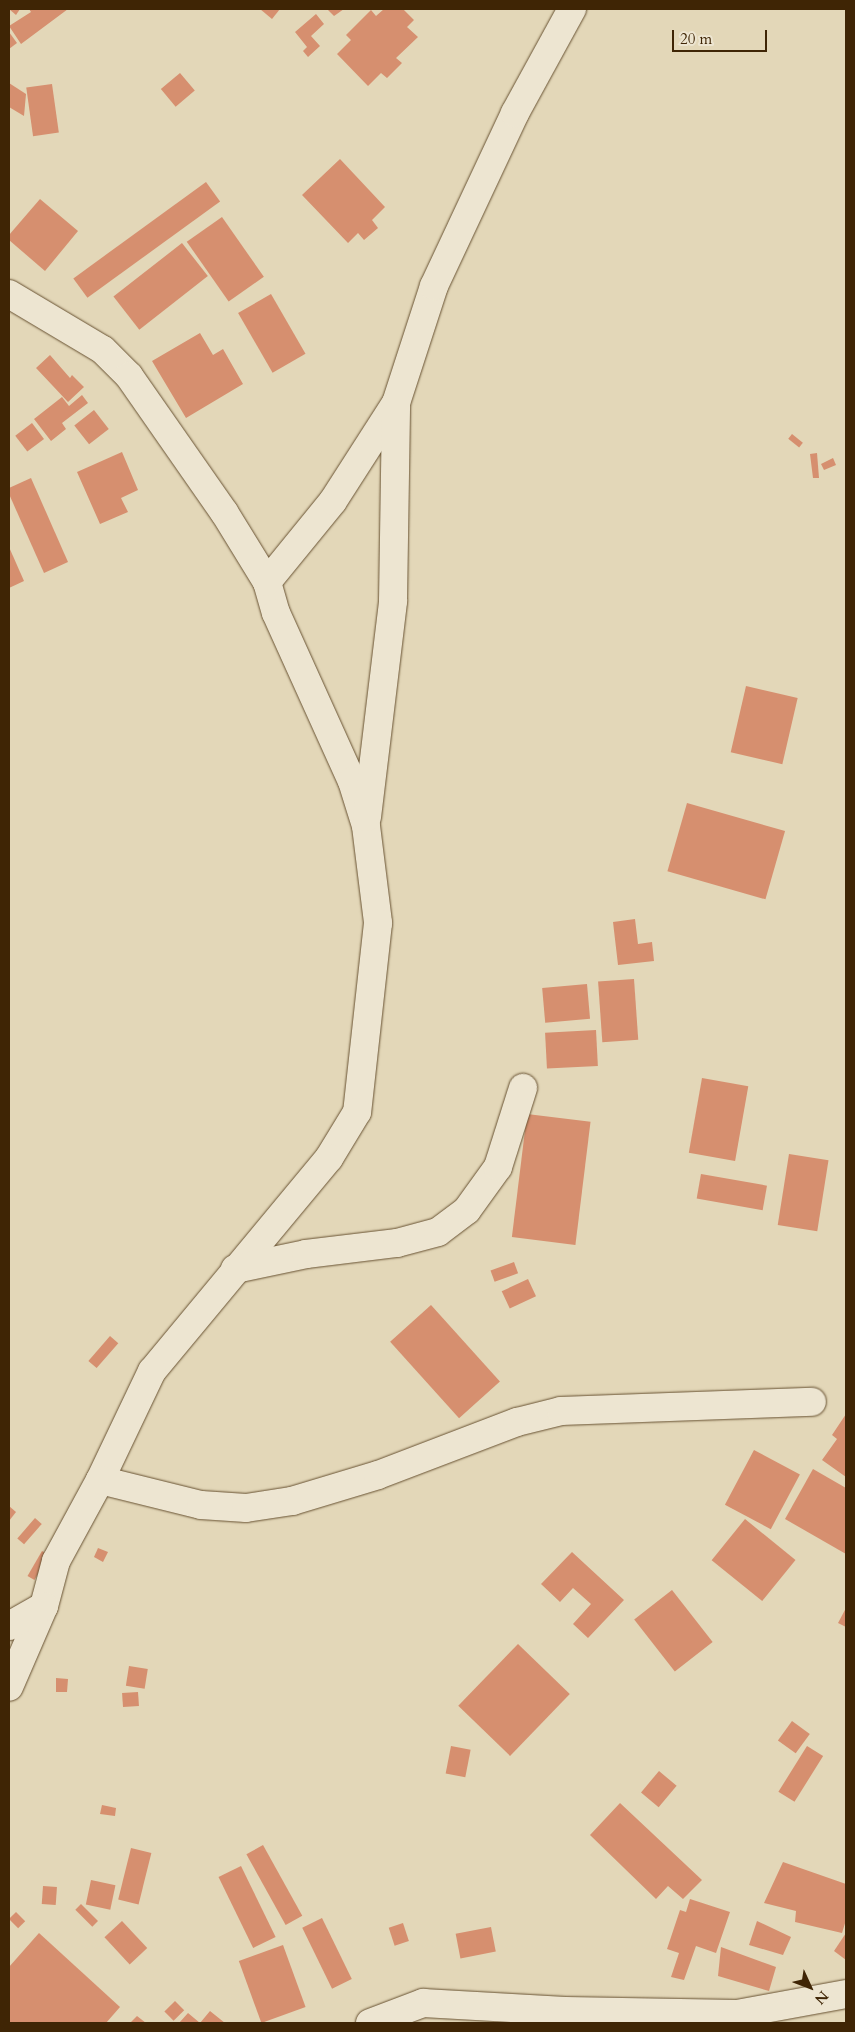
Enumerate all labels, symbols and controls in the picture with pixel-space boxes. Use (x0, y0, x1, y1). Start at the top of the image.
scale bar (675, 20, 770, 52)
text: 20 m (680, 29, 712, 49)
north arrow (785, 1962, 835, 2012)
text: N (810, 1987, 832, 2008)

